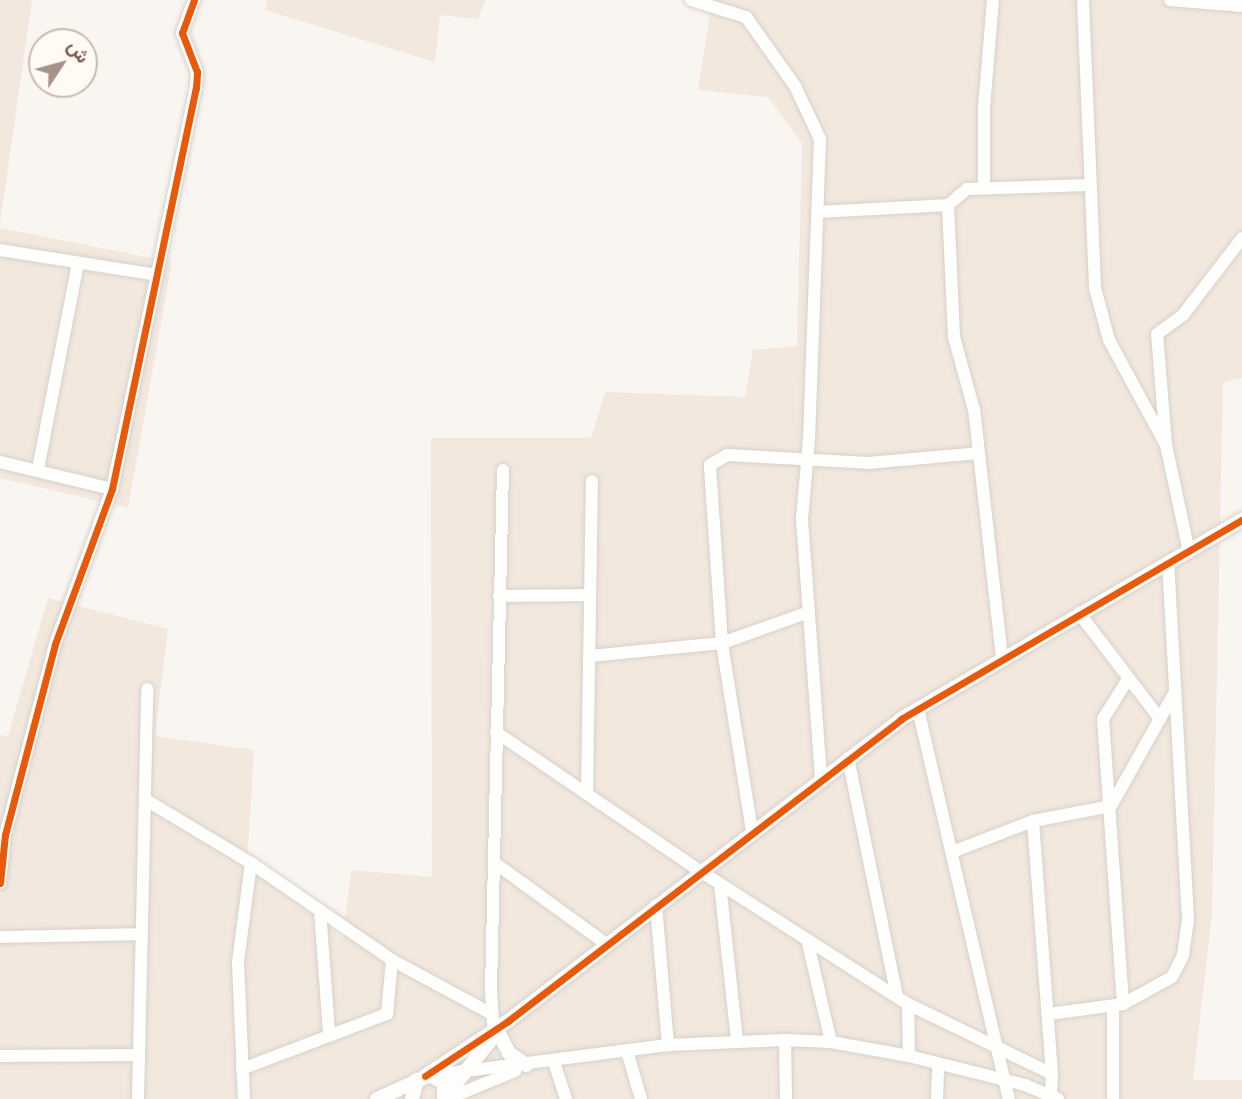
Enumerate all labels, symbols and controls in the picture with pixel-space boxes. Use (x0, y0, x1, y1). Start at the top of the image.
north arrow (28, 28, 98, 98)
text: ش (62, 36, 95, 68)

